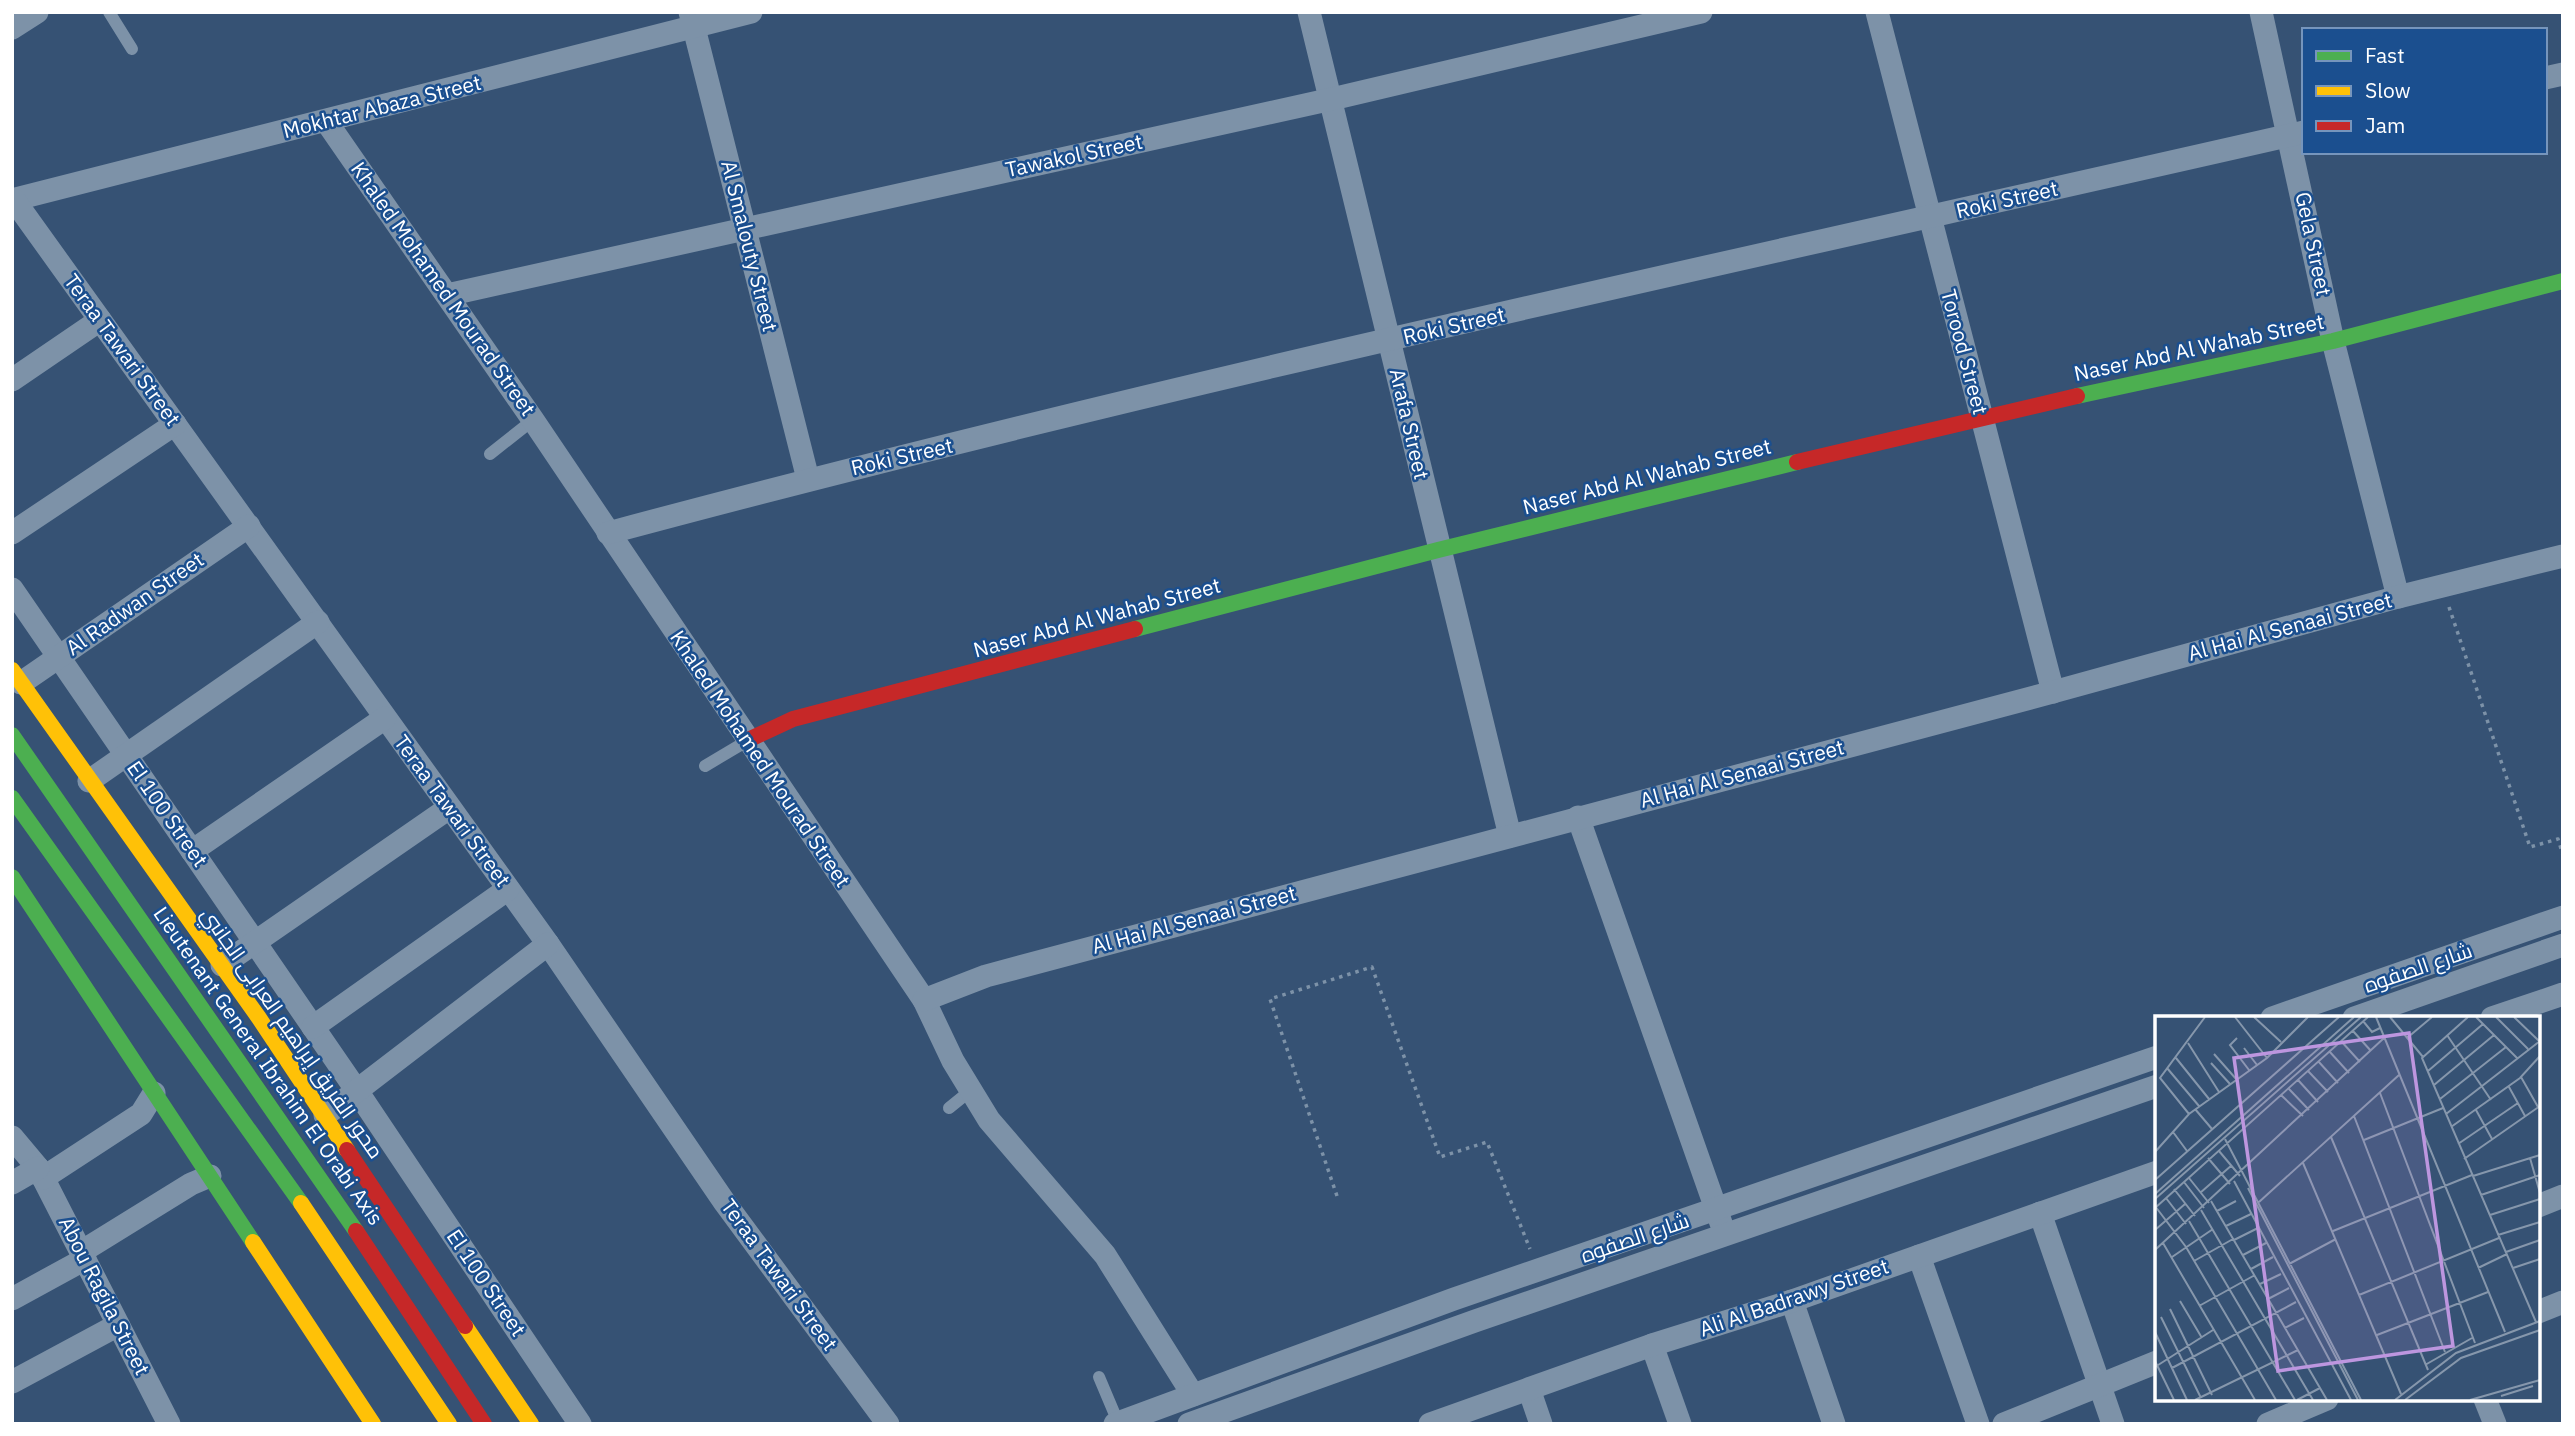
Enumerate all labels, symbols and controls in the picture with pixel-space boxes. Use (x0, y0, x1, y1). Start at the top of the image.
legend (2302, 28, 2547, 154)
text: Fast (2365, 41, 2405, 69)
street label: Mokhtar Abaza Street (280, 68, 484, 144)
text: Slow (2365, 76, 2411, 104)
text: Jam (2365, 111, 2405, 139)
street label: Tawakol Street (1003, 127, 1145, 183)
street label: Khaled Mohamed Mourad Street (345, 156, 543, 421)
street label: Al Smalouty Street (715, 157, 785, 334)
street label: Roki Street (1953, 174, 2060, 224)
street label: Gela Street (2289, 189, 2339, 298)
street label: Teraa Tawari Street (58, 268, 187, 431)
street label: Torood Street (1935, 286, 1995, 417)
street label: Roki Street (1400, 300, 1507, 350)
street label: Naser Abd Al Wahab Street (2071, 307, 2326, 387)
street label: Arafa Street (1384, 366, 1436, 482)
street label: Roki Street (848, 431, 955, 481)
street label: Naser Abd Al Wahab Street (1520, 432, 1774, 520)
street label: Al Radwan Street (60, 545, 209, 661)
street label: Naser Abd Al Wahab Street (970, 571, 1224, 664)
street label: Al Hai Al Senaai Street (2184, 585, 2395, 667)
street label: Khaled Mohamed Mourad Street (664, 625, 857, 892)
street label: Teraa Tawari Street (388, 729, 517, 892)
street label: Al Hai Al Senaai Street (1636, 732, 1847, 814)
street label: El 100 Street (121, 755, 215, 872)
street label: Al Hai Al Senaai Street (1088, 878, 1299, 960)
street label: Lieutenant General Ibrahim El Orabi Axis (148, 901, 390, 1230)
street label: محور الفريق إبراهيم العرابى الجانبي (193, 901, 391, 1165)
street label: شارع الصفوه (2360, 935, 2476, 1000)
inset map (2155, 1016, 2540, 1401)
street label: Teraa Tawari Street (715, 1193, 844, 1356)
street label: شارع الصفوه (1577, 1205, 1693, 1270)
street label: Abou Ragila Street (53, 1211, 157, 1380)
street label: El 100 Street (441, 1224, 533, 1341)
street label: Ali Al Badrawy Street (1695, 1251, 1892, 1343)

